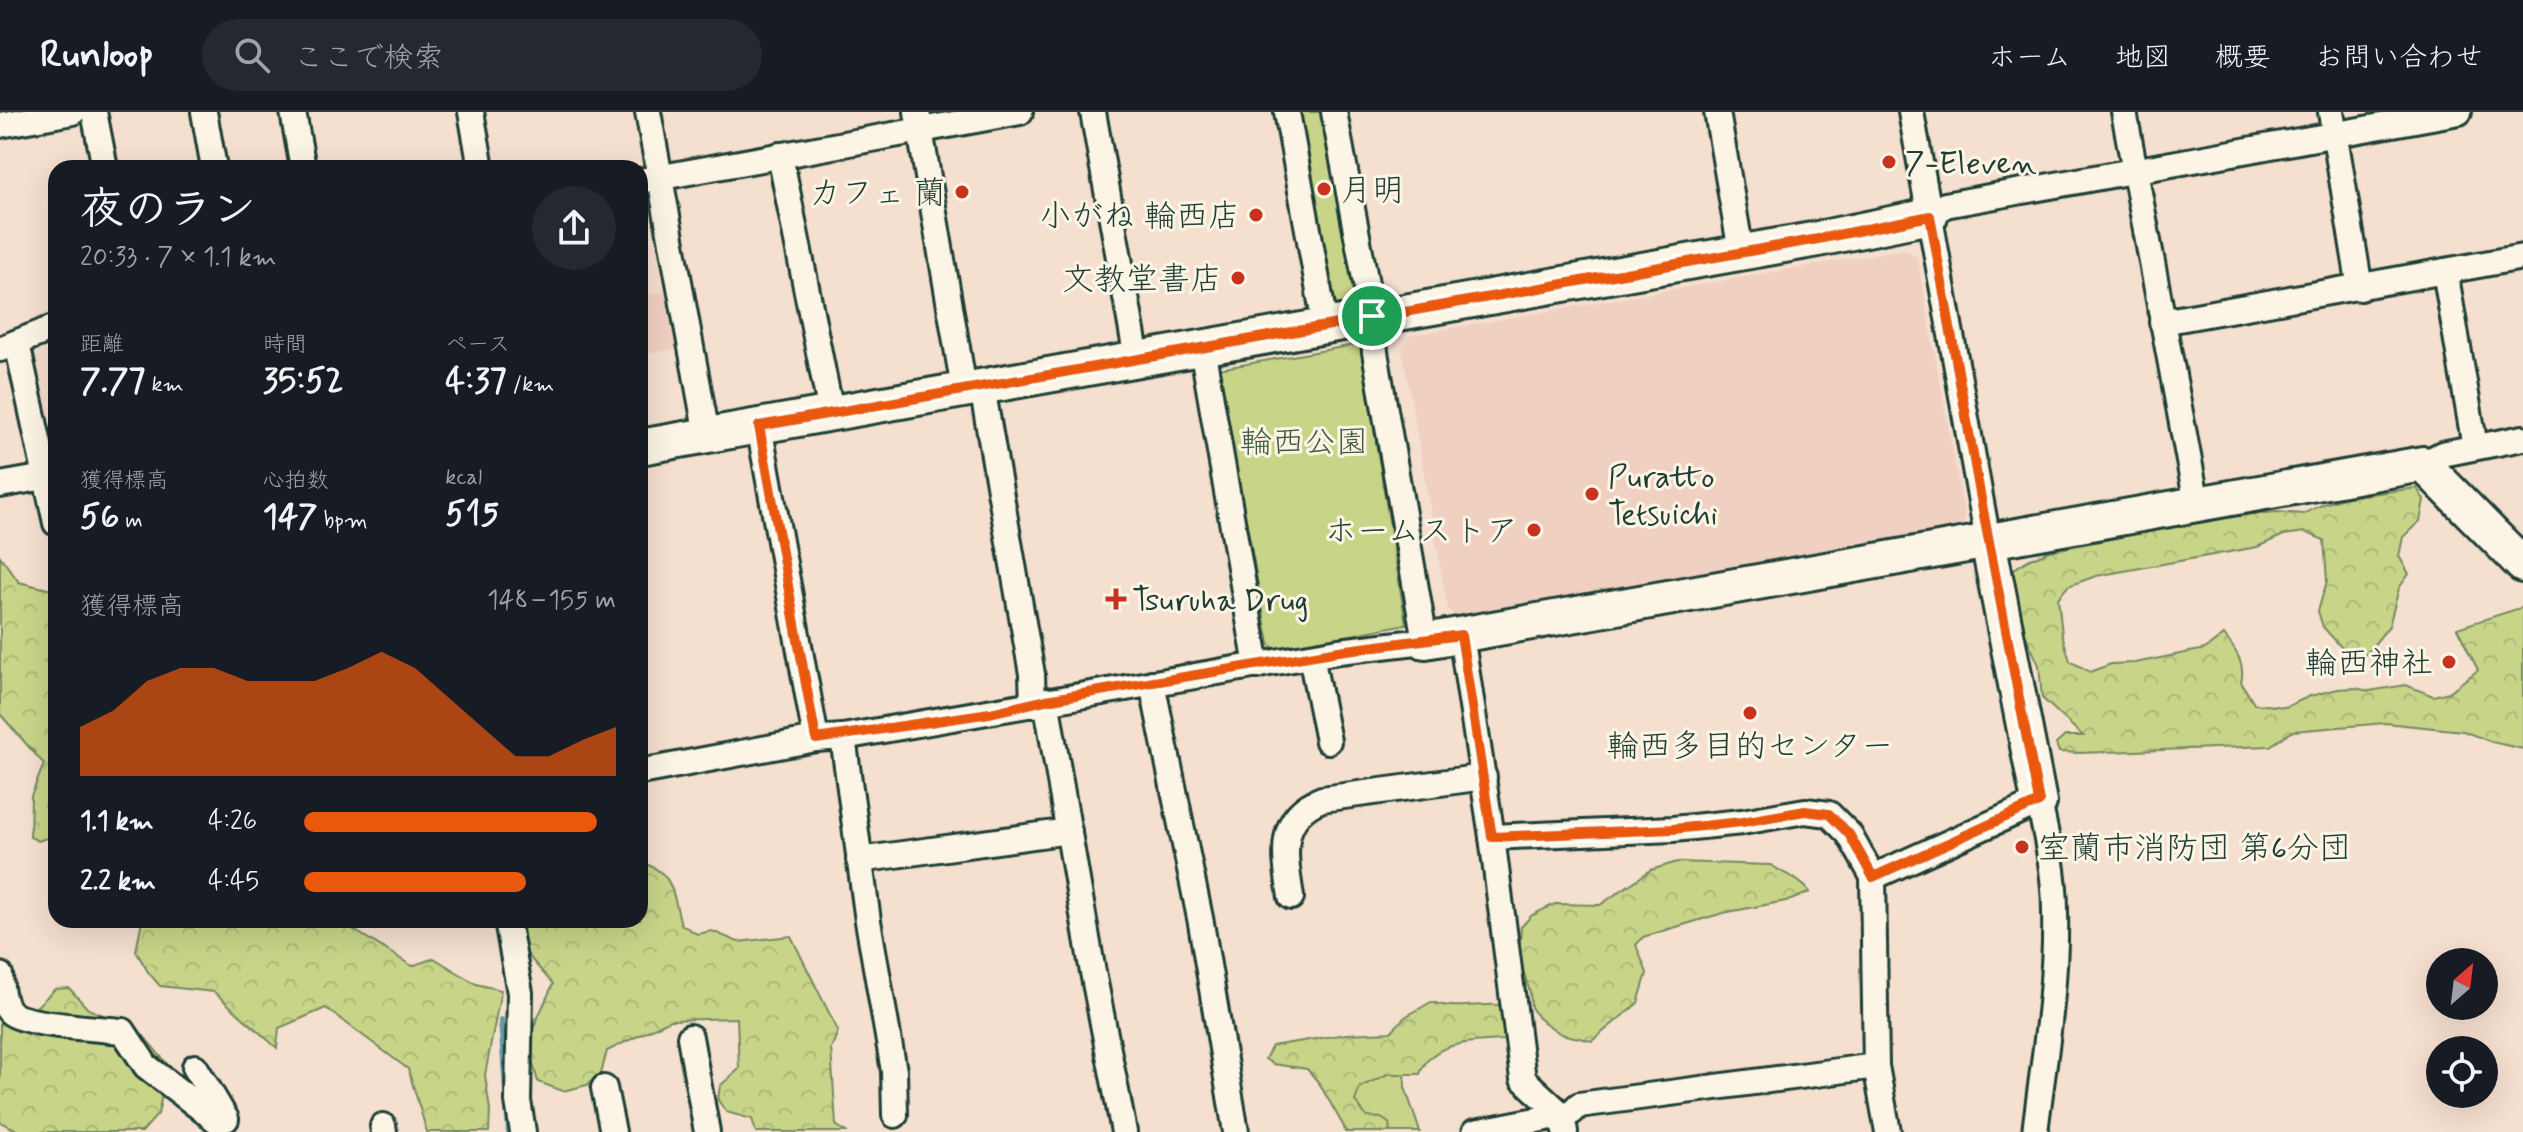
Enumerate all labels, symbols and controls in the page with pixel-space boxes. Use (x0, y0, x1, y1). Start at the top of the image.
search box (202, 19, 762, 91)
text: Runloop (40, 31, 154, 80)
icon: search (230, 33, 274, 77)
text: ここで検索 (294, 39, 444, 78)
text: ホーム (1988, 40, 2071, 77)
text: 地図 (2115, 40, 2171, 77)
text: 概要 (2215, 40, 2271, 77)
text: お問い合わせ (2315, 40, 2483, 77)
place label: 7-Eleven (1905, 143, 2037, 185)
marker: 7-Eleven (1880, 153, 1898, 171)
place label: 月明 (1340, 170, 1404, 212)
place label: カフェ 蘭 (809, 173, 946, 215)
marker: 月明 (1315, 180, 1333, 198)
text: 夜のラン (80, 182, 256, 240)
marker: カフェ 蘭 (953, 183, 971, 201)
button: share (532, 186, 616, 270)
place label: 小がね 輪西店 (1039, 196, 1240, 238)
marker: 小がね 輪西店 (1247, 206, 1265, 224)
text: 20:33 · 7 × 1.1 km (80, 241, 277, 275)
place label: 文教堂書店 (1062, 259, 1222, 301)
marker: 文教堂書店 (1229, 269, 1247, 287)
pin (1338, 282, 1406, 350)
icon: arrive (1350, 294, 1394, 338)
text: 距離 (80, 331, 124, 359)
text: 時間 (263, 331, 307, 359)
text: ペース (445, 331, 510, 359)
text: 7.77 (80, 359, 145, 404)
text: 35:52 (263, 359, 344, 404)
text: 4:37 (445, 359, 507, 404)
text: km (145, 371, 184, 399)
text: /km (507, 371, 554, 399)
park label: 輪西公園 (1240, 422, 1368, 464)
place label: Puratto Tetsuichi (1608, 457, 1718, 536)
text: kcal (445, 464, 482, 492)
text: 獲得標高 (80, 467, 168, 495)
text: 心拍数 (263, 467, 329, 495)
marker: Puratto Tetsuichi (1583, 485, 1601, 503)
text: 515 (445, 492, 499, 537)
text: 56 (80, 495, 119, 540)
text: 147 (263, 495, 317, 540)
text: m (119, 507, 143, 535)
text: bpm (317, 507, 368, 535)
place label: ホームストア (1325, 511, 1518, 553)
marker: ホームストア (1525, 521, 1543, 539)
place label: Tsuruha Drug (1132, 580, 1308, 622)
text: 148–155 m (487, 584, 616, 618)
text: 獲得標高 (80, 590, 184, 624)
marker: Tsuruha Drug (1107, 590, 1125, 608)
place label: 輪西神社 (2305, 643, 2433, 685)
marker: 輪西神社 (2440, 653, 2458, 671)
marker: 輪西多目的センター (1741, 704, 1759, 722)
place label: 輪西多目的センター (1607, 726, 1893, 768)
text: 1.1 km (80, 805, 154, 839)
text: 4:26 (208, 805, 257, 839)
place label: 室蘭市消防団 第6分団 (2038, 828, 2351, 870)
marker: 室蘭市消防団 第6分団 (2013, 838, 2031, 856)
text: 2.2 km (80, 865, 156, 899)
text: 4:45 (208, 865, 259, 899)
north arrow (2426, 948, 2498, 1020)
map controls (2426, 948, 2498, 1108)
button: locate (2426, 1036, 2498, 1108)

